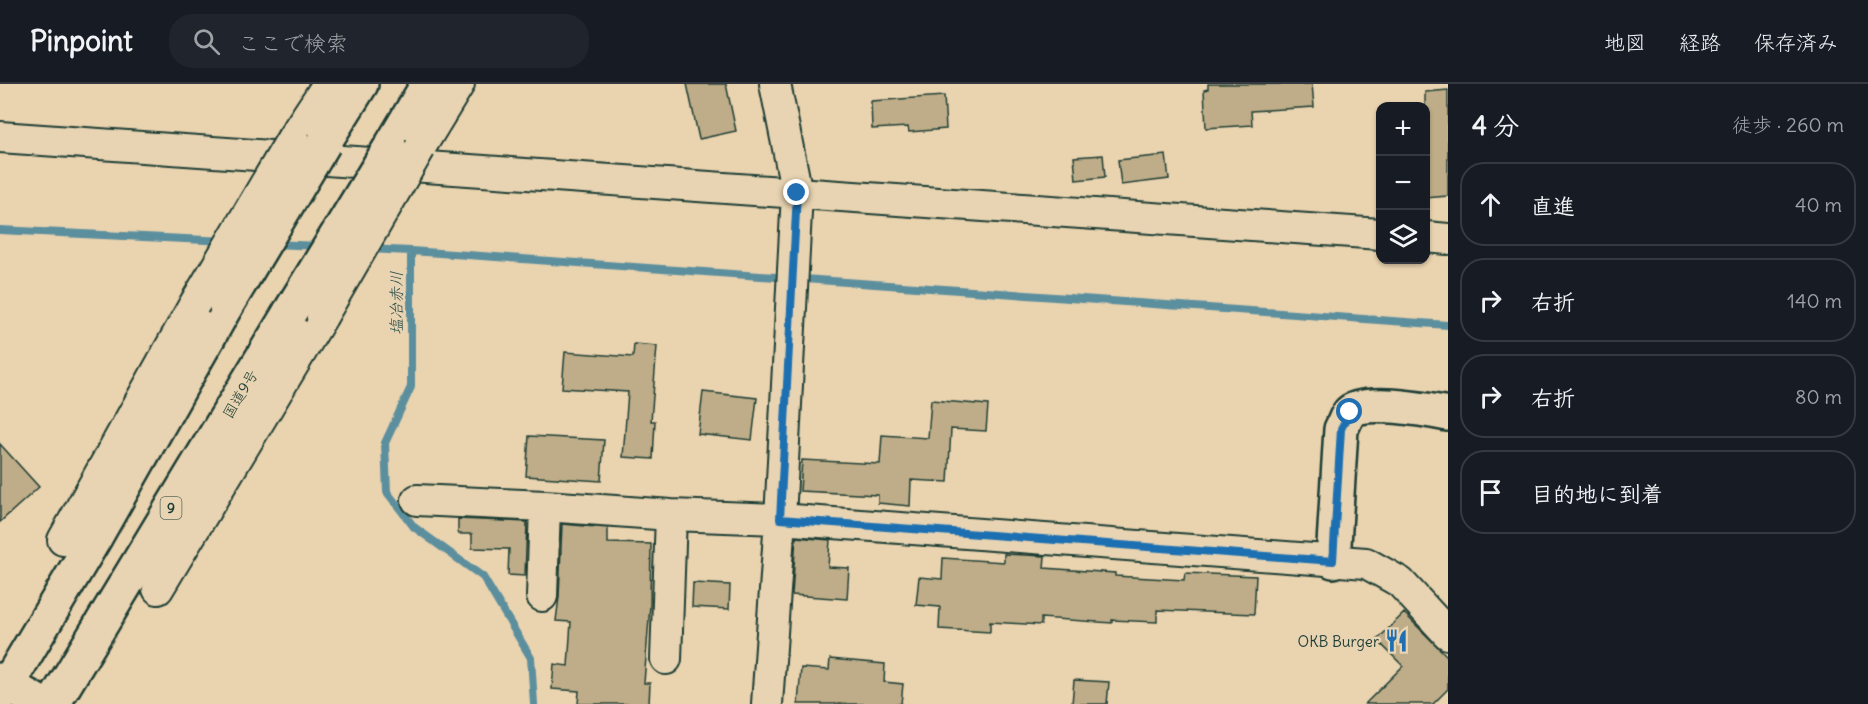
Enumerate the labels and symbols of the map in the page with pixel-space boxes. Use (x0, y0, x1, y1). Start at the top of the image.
route end (783, 179, 809, 205)
water label: 塩冶赤川 (386, 271, 406, 335)
street label: 国道9号 (218, 366, 262, 422)
route start (1336, 398, 1362, 424)
road number: 9 (160, 497, 182, 519)
restaurant icon: OKB Burger (1384, 628, 1410, 654)
place label: OKB Burger (1298, 632, 1379, 651)

